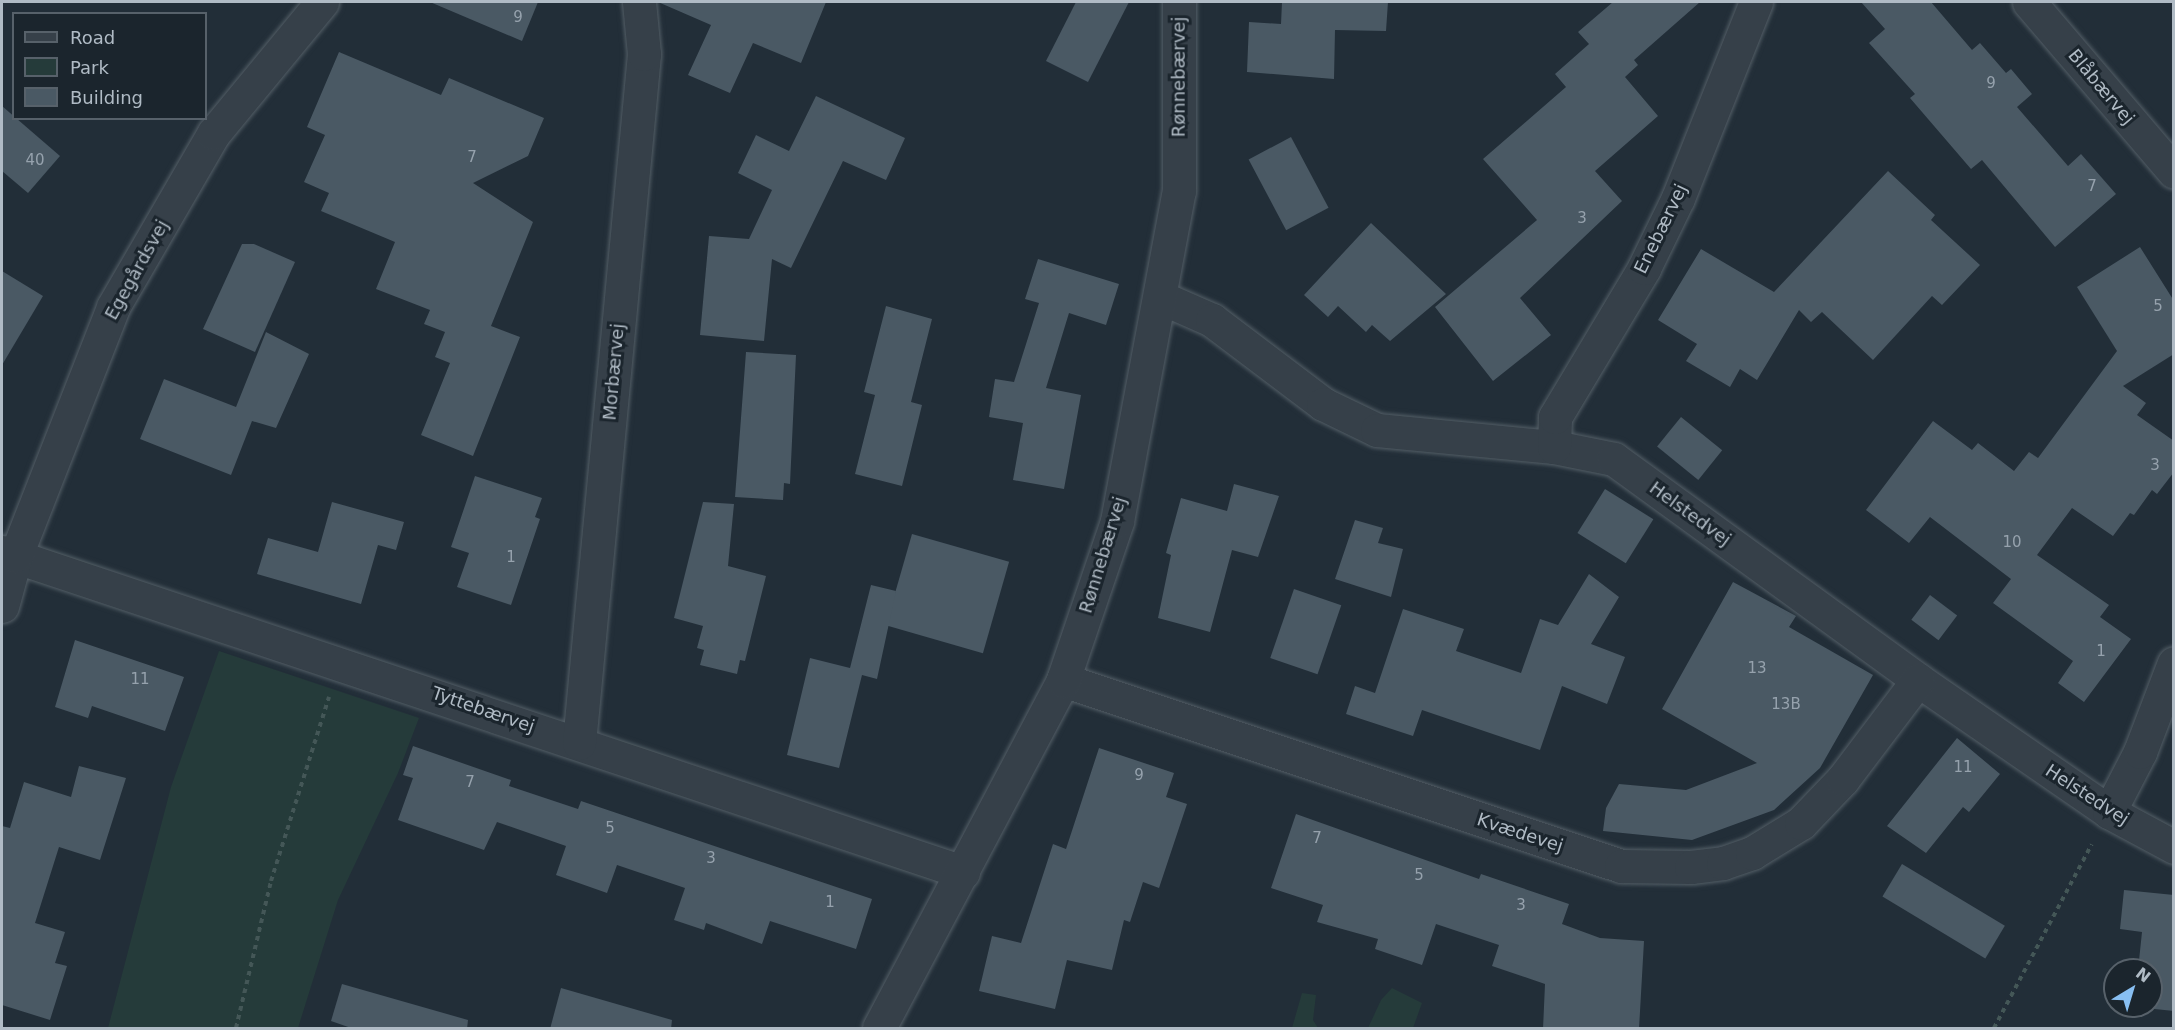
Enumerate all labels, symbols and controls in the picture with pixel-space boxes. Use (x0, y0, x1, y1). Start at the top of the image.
house number: 9 (513, 9, 523, 27)
legend (12, 12, 207, 120)
street label: Rønnebærvej (1168, 17, 1190, 137)
text: Road (70, 27, 115, 48)
street label: Blåbærvej (2063, 45, 2139, 129)
text: Park (70, 57, 109, 78)
house number: 9 (1986, 75, 1996, 93)
text: Building (70, 87, 143, 108)
house number: 7 (467, 149, 477, 167)
house number: 40 (25, 152, 45, 170)
house number: 7 (2087, 178, 2097, 196)
street label: Enebærvej (1630, 181, 1692, 277)
house number: 3 (1577, 210, 1587, 228)
street label: Egegårdsvej (101, 216, 173, 324)
house number: 5 (2153, 298, 2163, 316)
street label: Morbærvej (599, 323, 629, 421)
house number: 3 (2150, 457, 2160, 475)
street label: Helstedvej (1645, 477, 1735, 551)
street label: Rønnebærvej (1075, 494, 1131, 616)
house number: 10 (2002, 534, 2022, 552)
house number: 1 (506, 549, 516, 567)
house number: 1 (2096, 643, 2106, 661)
house number: 13 (1747, 660, 1767, 678)
house number: 11 (130, 671, 150, 689)
street label: Tyttebærvej (429, 682, 537, 738)
house number: 13B (1771, 696, 1801, 714)
house number: 11 (1953, 759, 1973, 777)
street label: Helstedvej (2041, 760, 2133, 830)
house number: 9 (1134, 767, 1144, 785)
house number: 7 (465, 774, 475, 792)
street label: Kvædevej (1474, 809, 1566, 857)
house number: 5 (605, 820, 615, 838)
house number: 7 (1312, 830, 1322, 848)
house number: 3 (706, 850, 716, 868)
house number: 5 (1414, 867, 1424, 885)
house number: 1 (825, 894, 835, 912)
house number: 3 (1516, 897, 1526, 915)
north arrow (2103, 958, 2163, 1018)
text: N (2132, 963, 2154, 987)

